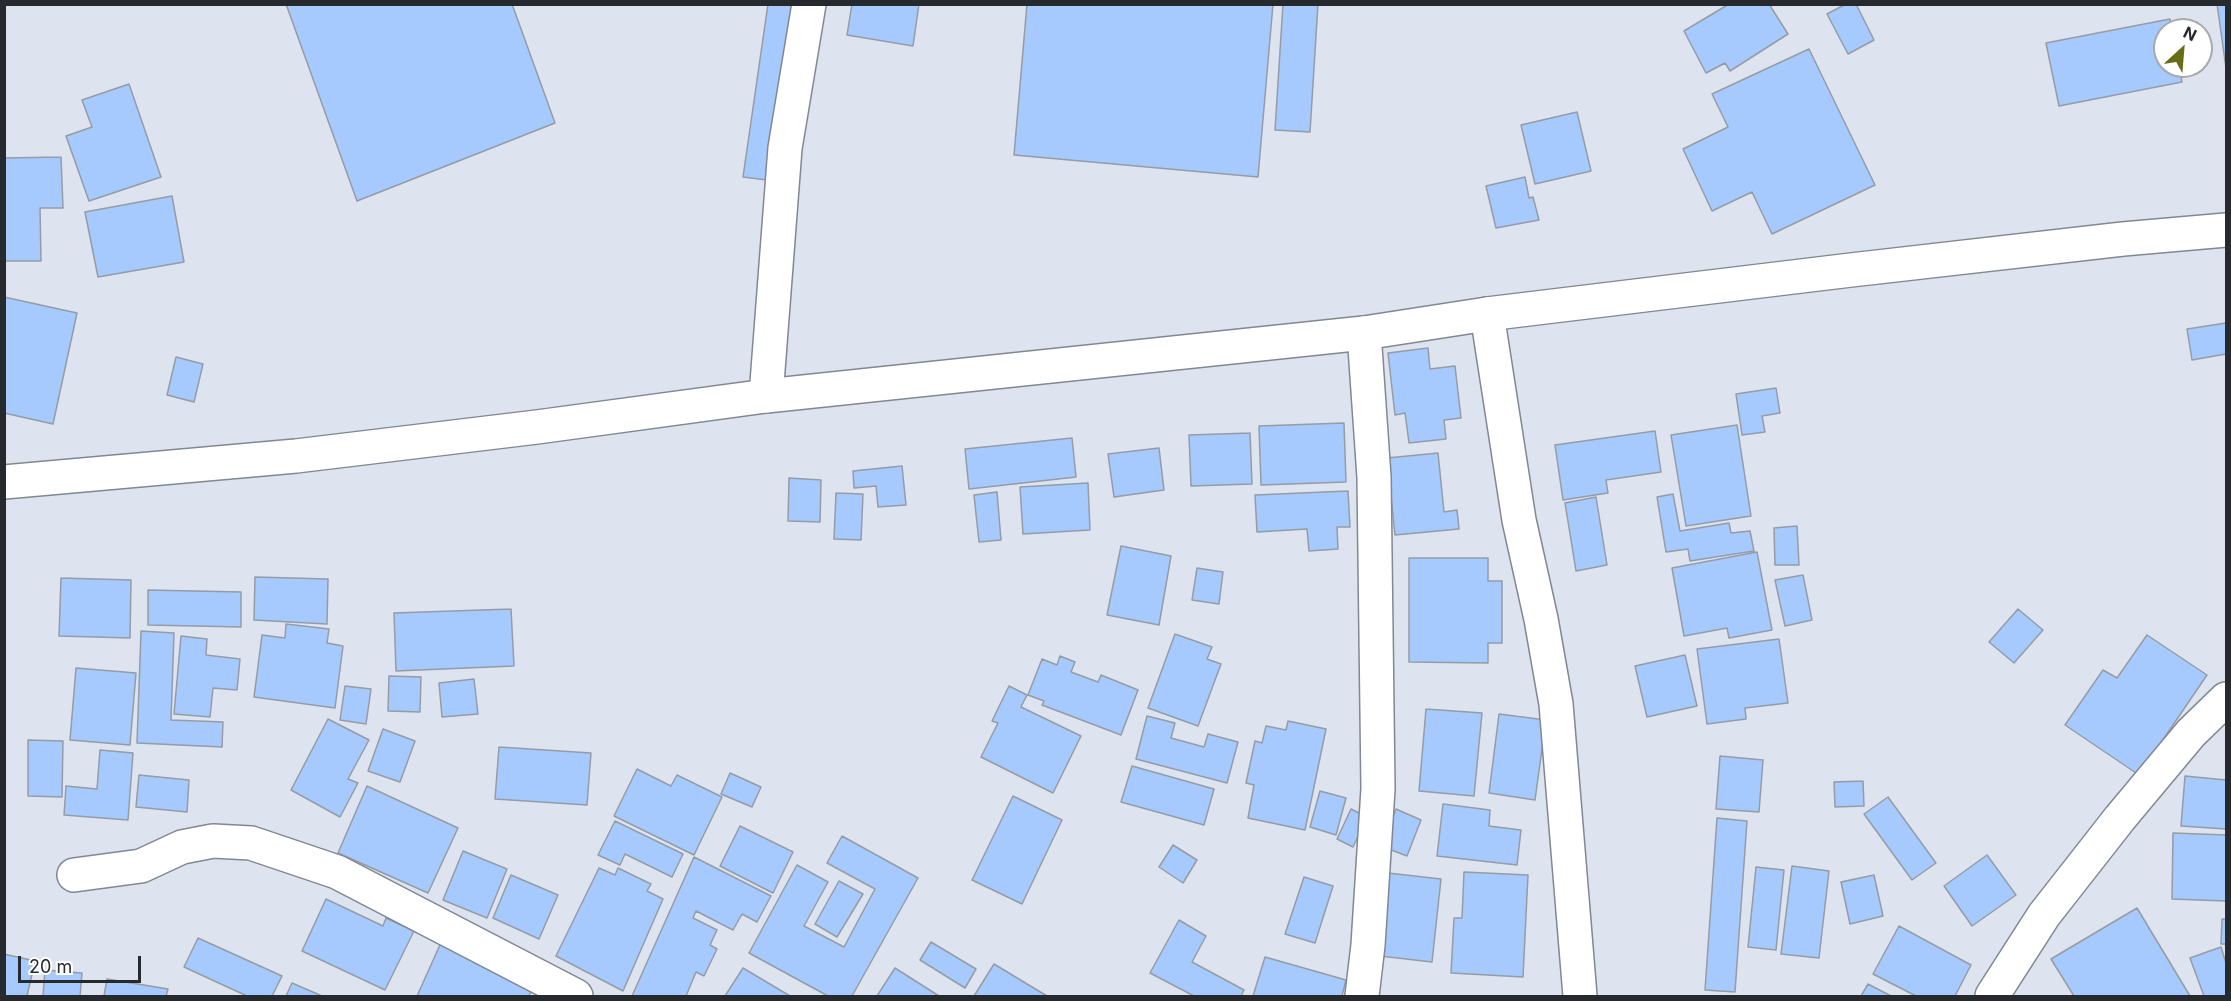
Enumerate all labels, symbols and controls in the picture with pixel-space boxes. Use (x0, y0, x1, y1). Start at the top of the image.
north arrow (2153, 18, 2213, 78)
text: N (2180, 22, 2200, 45)
scale bar (21, 944, 144, 982)
text: 20 m (29, 956, 72, 977)

